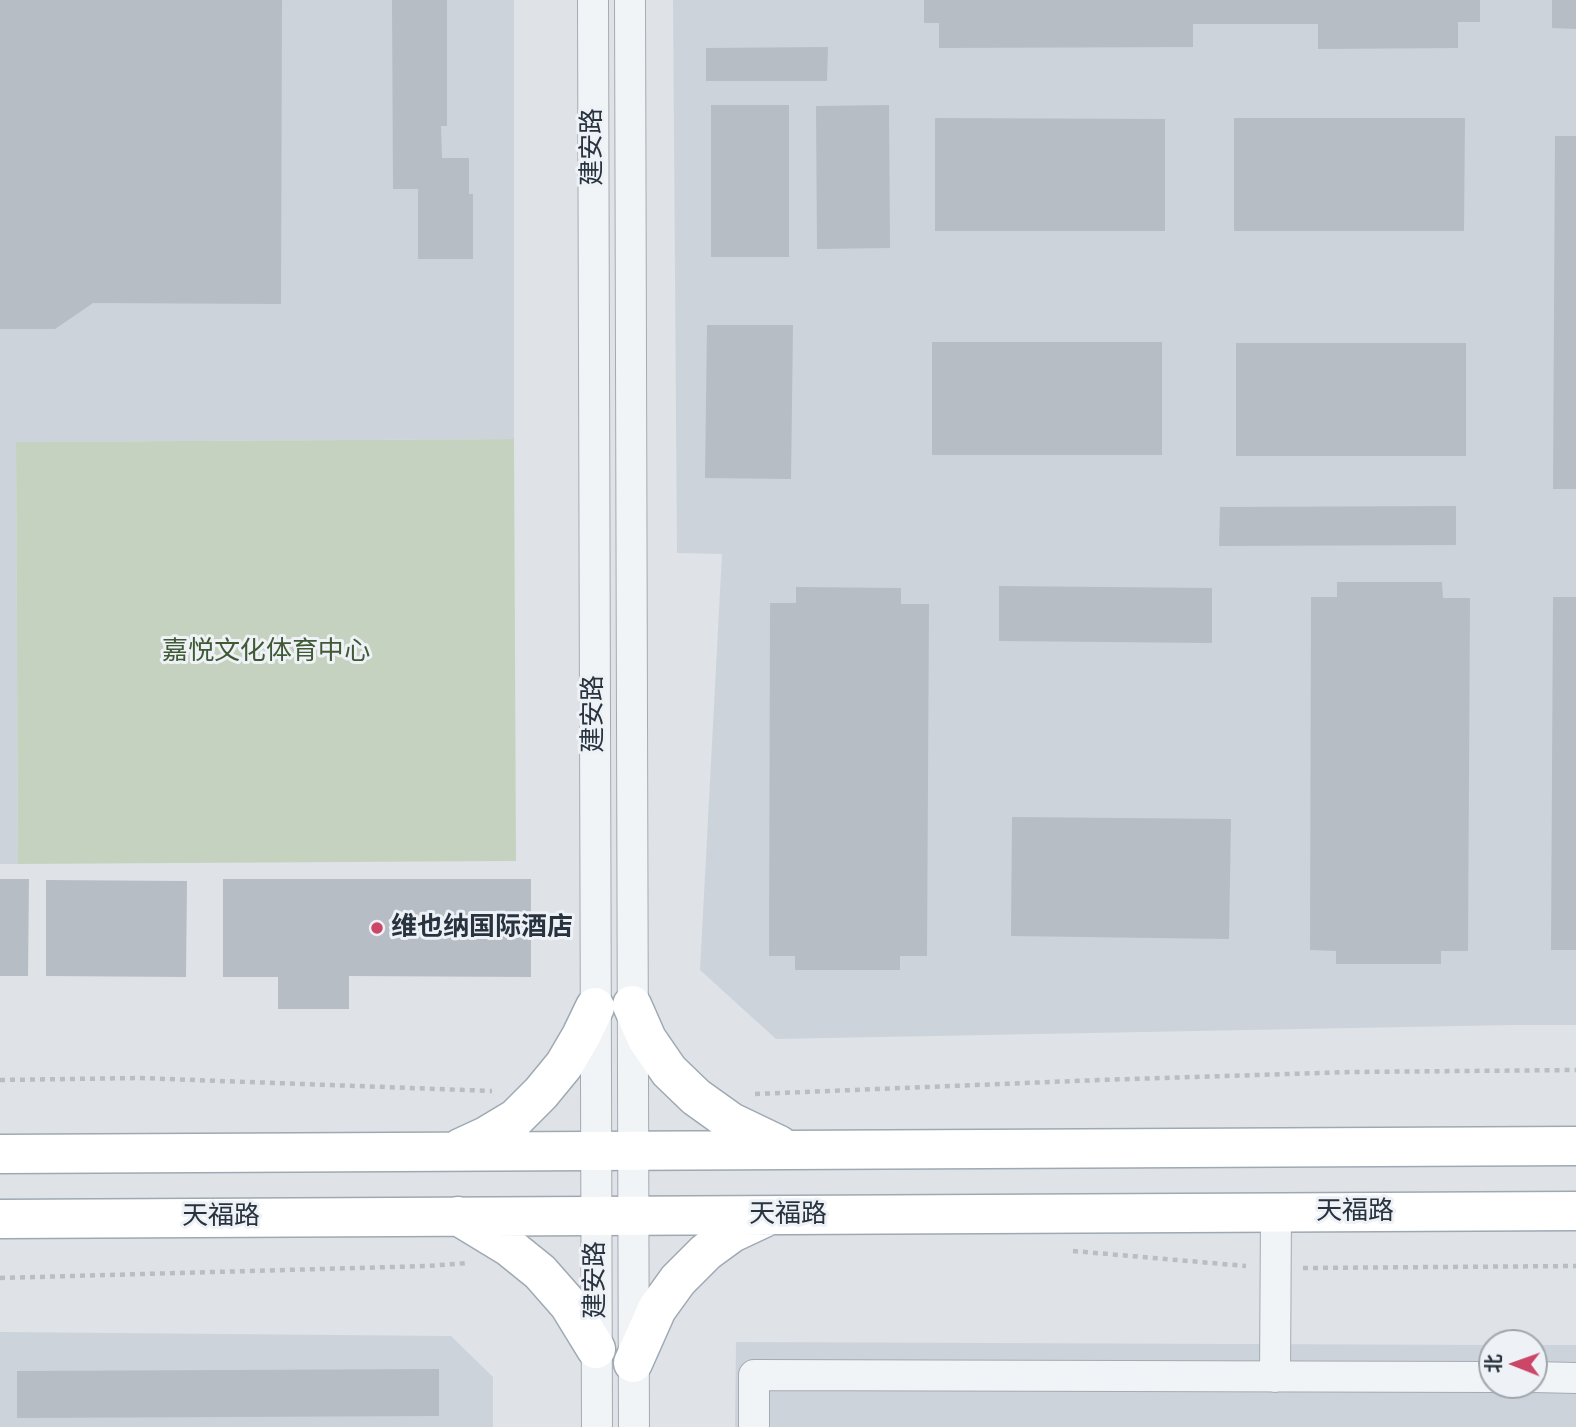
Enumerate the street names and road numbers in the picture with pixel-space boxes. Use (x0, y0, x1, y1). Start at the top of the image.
street label: 建安路 (577, 108, 609, 186)
street label: 建安路 (578, 675, 610, 753)
street label: 天福路 (1316, 1196, 1394, 1228)
street label: 天福路 (749, 1199, 827, 1231)
street label: 天福路 (182, 1201, 260, 1233)
street label: 建安路 (580, 1241, 612, 1319)

